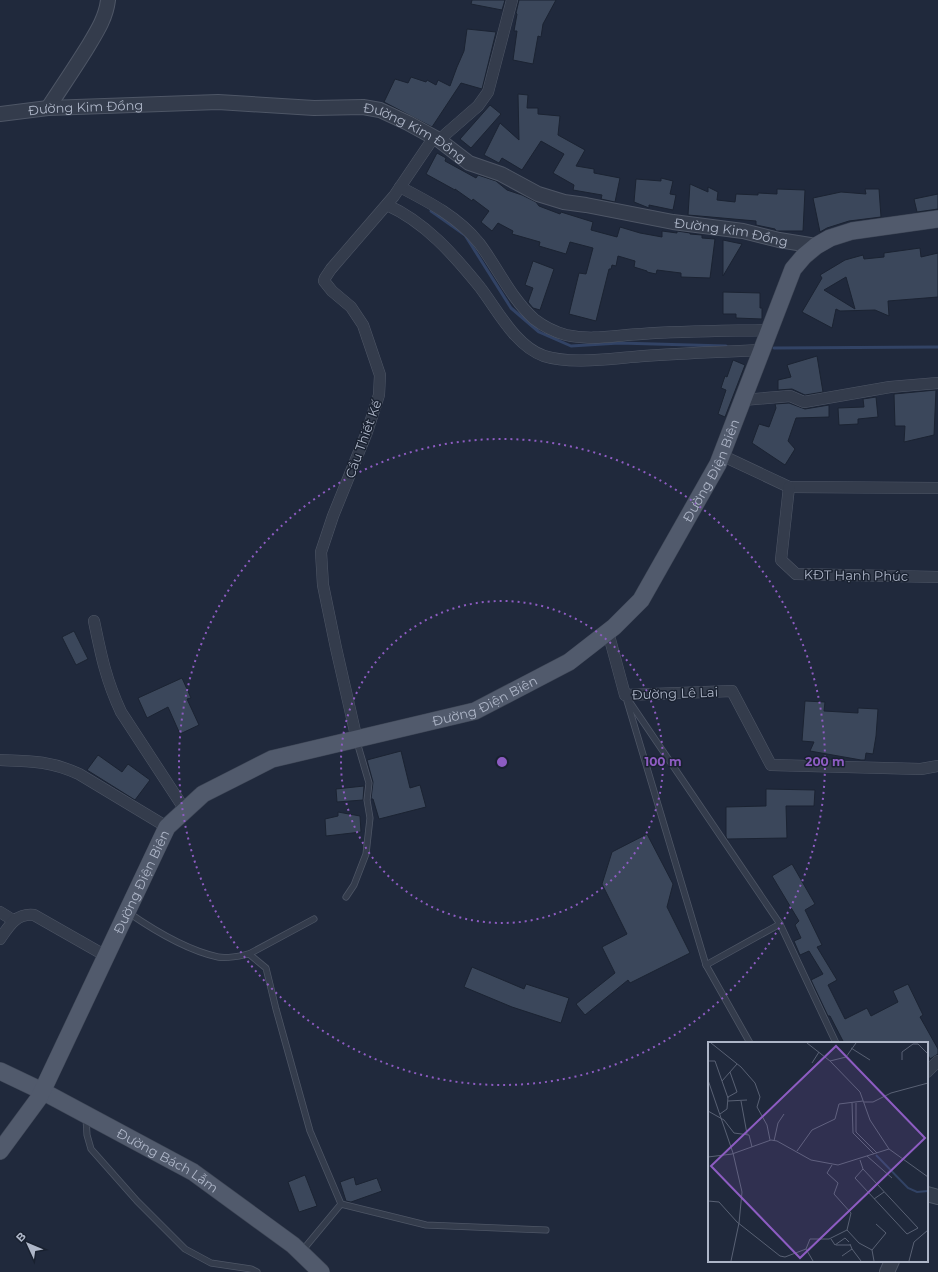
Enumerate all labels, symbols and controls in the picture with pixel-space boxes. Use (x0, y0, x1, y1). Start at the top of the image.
street label: Đường Kim Đồng (27, 97, 143, 118)
street label: Đường Kim Đồng (362, 99, 470, 166)
street label: Đường Kim Đồng (673, 214, 789, 249)
street label: Cầu Thiết Kế (341, 398, 385, 480)
street label: Đường Điện Biên (679, 417, 743, 525)
street label: KĐT Hạnh Phúc (804, 566, 908, 584)
street label: Đường Điện Biên (431, 672, 540, 729)
street label: Đường Lê Lai (632, 683, 718, 703)
text: 100 m (645, 754, 681, 769)
text: 200 m (805, 754, 845, 769)
centre of rings (495, 755, 509, 769)
street label: Đường Điện Biên (110, 827, 173, 936)
inset map (708, 1042, 928, 1262)
street label: Đường Bách Lẫm (114, 1125, 222, 1196)
north arrow (8, 1224, 48, 1264)
text: B (13, 1229, 29, 1245)

